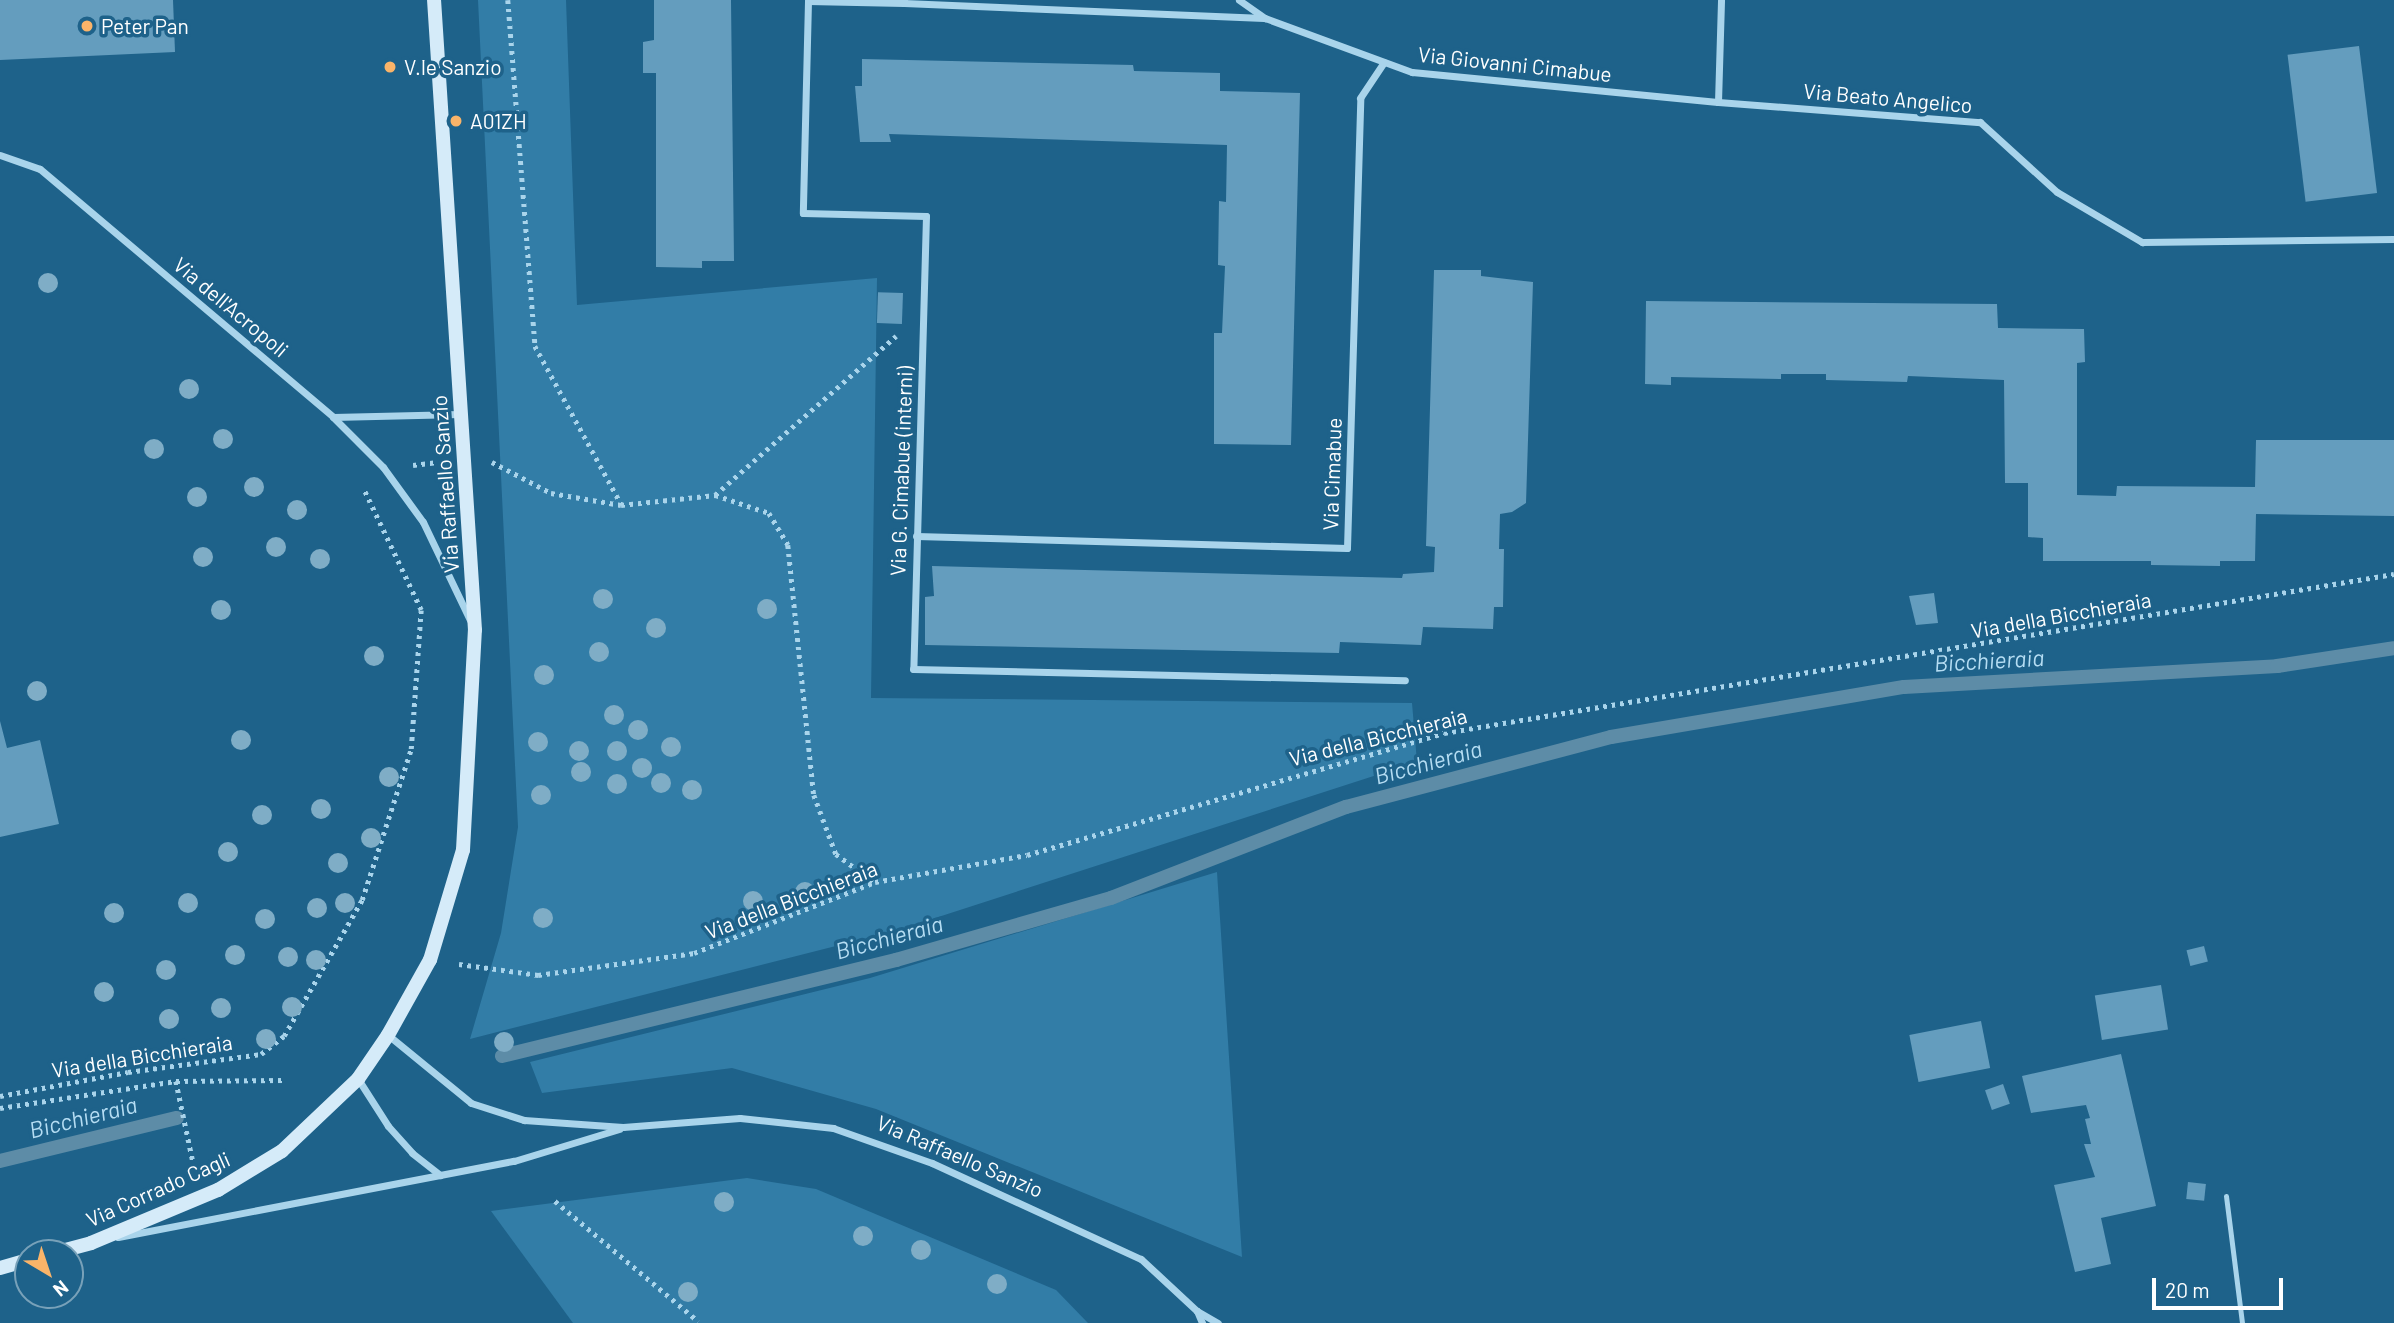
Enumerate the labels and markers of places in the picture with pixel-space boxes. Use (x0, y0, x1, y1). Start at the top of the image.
place label: Peter Pan (101, 13, 189, 39)
marker: Peter Pan (79, 18, 95, 34)
place label: V.le Sanzio (404, 54, 502, 80)
marker: V.le Sanzio (382, 59, 398, 75)
place label: A01ZH (470, 108, 527, 134)
marker: A01ZH (448, 113, 464, 129)

